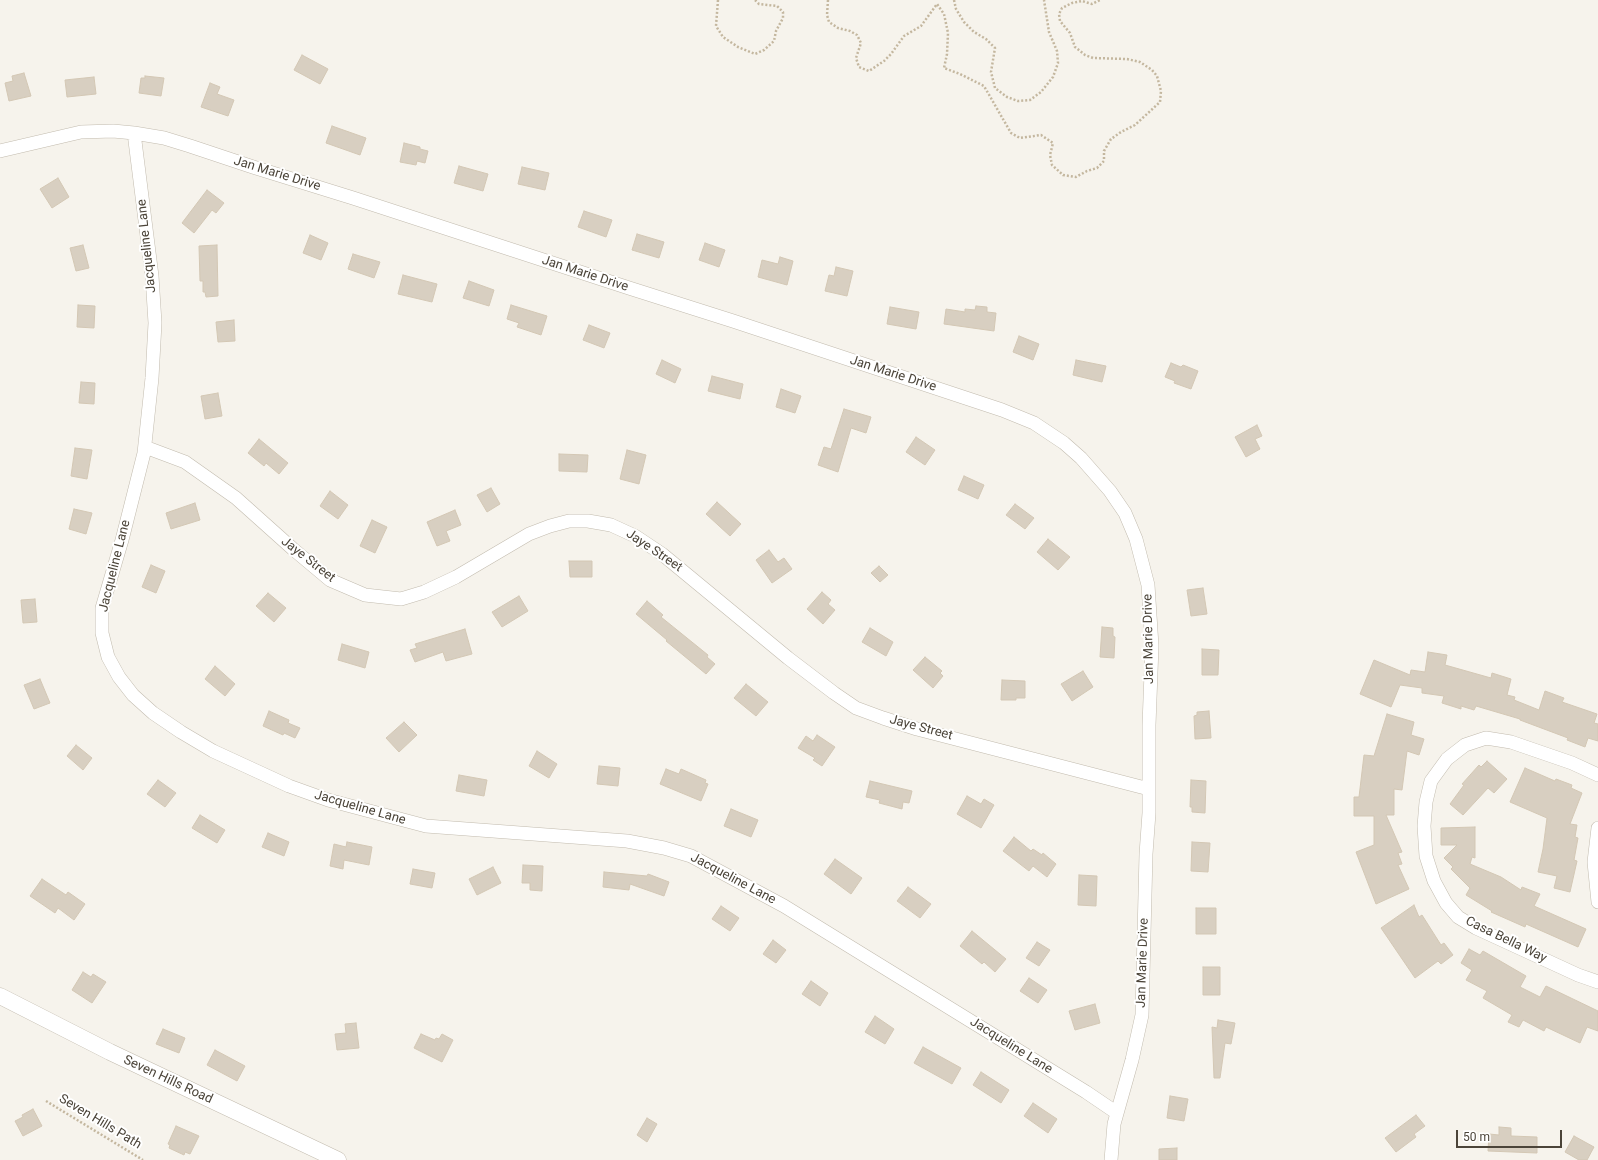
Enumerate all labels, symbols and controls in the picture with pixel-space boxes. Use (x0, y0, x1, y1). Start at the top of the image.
street label: Jan Marie Drive (232, 153, 322, 195)
street label: Jacqueline Lane (134, 198, 160, 294)
street label: Jan Marie Drive (540, 253, 630, 295)
street label: Jan Marie Drive (848, 353, 938, 395)
street label: Jacqueline Lane (96, 518, 134, 614)
street label: Jaye Street (623, 526, 685, 576)
street label: Jaye Street (278, 534, 338, 586)
street label: Jan Marie Drive (1140, 594, 1158, 684)
street label: Jaye Street (888, 712, 954, 744)
street label: Jacqueline Lane (313, 788, 407, 828)
street label: Jacqueline Lane (688, 850, 778, 908)
street label: Casa Bella Way (1463, 914, 1549, 966)
street label: Jan Marie Drive (1134, 918, 1152, 1008)
street label: Jacqueline Lane (967, 1014, 1055, 1078)
street label: Seven Hills Road (121, 1053, 215, 1107)
street label: Seven Hills Path (56, 1091, 144, 1153)
scale bar (1458, 1122, 1564, 1148)
text: 50 m (1463, 1130, 1490, 1144)

